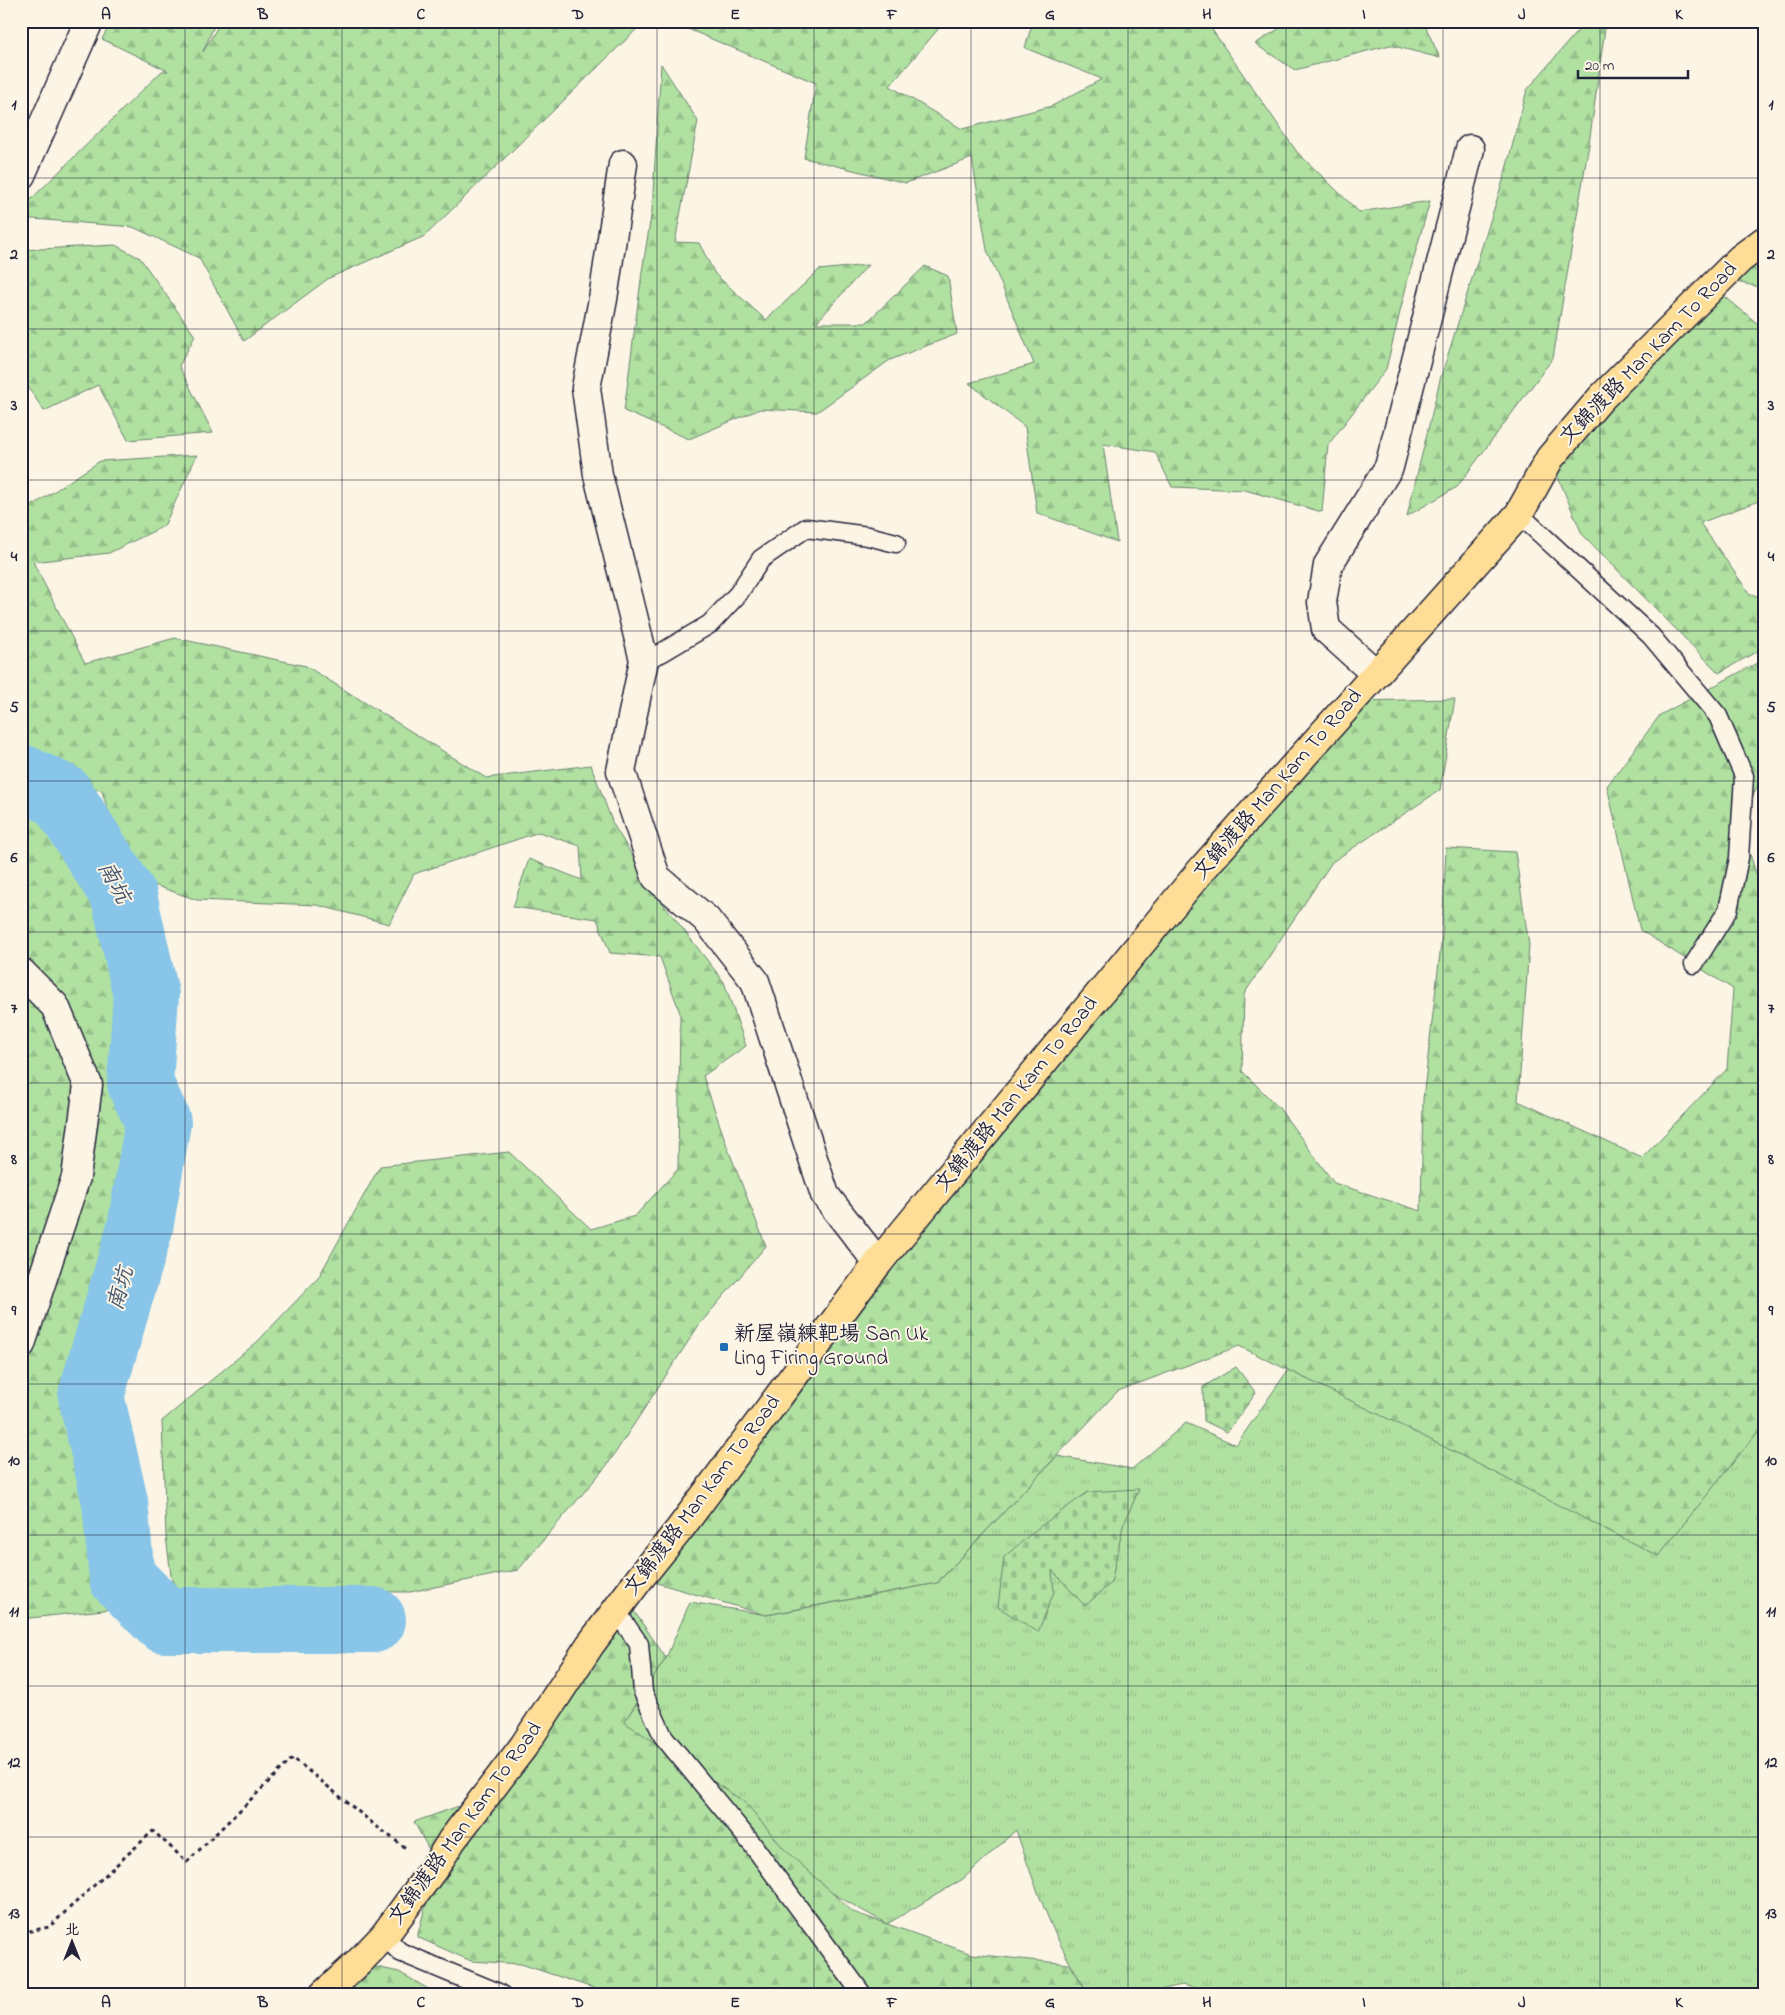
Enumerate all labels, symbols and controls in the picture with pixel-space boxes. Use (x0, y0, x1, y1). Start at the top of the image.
text: A (101, 3, 111, 27)
text: B (257, 3, 269, 27)
text: C (417, 3, 426, 27)
text: D (571, 3, 584, 27)
text: E (730, 3, 740, 27)
text: F (886, 3, 898, 27)
text: G (1045, 3, 1055, 27)
text: H (1202, 3, 1212, 27)
text: I (1362, 3, 1366, 27)
text: J (1518, 3, 1526, 27)
text: K (1675, 3, 1684, 27)
scale bar (1578, 48, 1688, 80)
text: 20 m (1585, 55, 1615, 77)
text: 1 (11, 93, 17, 117)
text: 1 (1768, 93, 1774, 117)
text: 2 (9, 243, 18, 267)
text: 2 (1766, 243, 1775, 267)
street label: 文錦渡路 Man Kam To Road (1553, 255, 1745, 453)
text: 3 (10, 394, 18, 418)
text: 3 (1767, 394, 1775, 418)
text: 4 (10, 545, 18, 569)
text: 4 (1767, 545, 1775, 569)
street label: 文錦渡路 Man Kam To Road (1186, 683, 1370, 887)
text: 5 (9, 696, 19, 720)
text: 5 (1766, 696, 1776, 720)
text: 6 (9, 846, 18, 870)
text: 6 (1766, 846, 1775, 870)
water label: 南坑 (89, 856, 138, 912)
street label: 文錦渡路 Man Kam To Road (928, 990, 1106, 1200)
text: 7 (11, 997, 18, 1021)
text: 7 (1768, 997, 1775, 1021)
text: 8 (10, 1148, 17, 1172)
text: 8 (1767, 1148, 1774, 1172)
water label: 南坑 (101, 1262, 144, 1315)
text: 9 (11, 1299, 17, 1323)
text: 9 (1768, 1299, 1774, 1323)
place label: 新屋嶺練靶場 San Uk Ling Firing Ground (734, 1320, 929, 1376)
marker: 新屋嶺練靶場 San Uk Ling Firing Ground (718, 1341, 730, 1353)
street label: 文錦渡路 Man Kam To Road (617, 1389, 789, 1603)
text: 10 (8, 1449, 20, 1473)
text: 10 (1765, 1449, 1777, 1473)
text: 11 (9, 1600, 20, 1624)
text: 11 (1766, 1600, 1777, 1624)
street label: 文錦渡路 Man Kam To Road (382, 1716, 550, 1932)
text: 12 (7, 1751, 21, 1775)
text: 12 (1764, 1751, 1778, 1775)
text: 13 (8, 1902, 20, 1926)
text: 13 (1765, 1902, 1777, 1926)
north arrow (48, 1918, 98, 1968)
text: 北 (65, 1920, 79, 1941)
text: A (101, 1991, 111, 2015)
text: B (257, 1991, 269, 2015)
text: C (417, 1991, 426, 2015)
text: D (571, 1991, 584, 2015)
text: E (730, 1991, 740, 2015)
text: F (886, 1991, 898, 2015)
text: G (1045, 1991, 1055, 2015)
text: H (1202, 1991, 1212, 2015)
text: I (1362, 1991, 1366, 2015)
text: J (1518, 1991, 1526, 2015)
text: K (1675, 1991, 1684, 2015)

